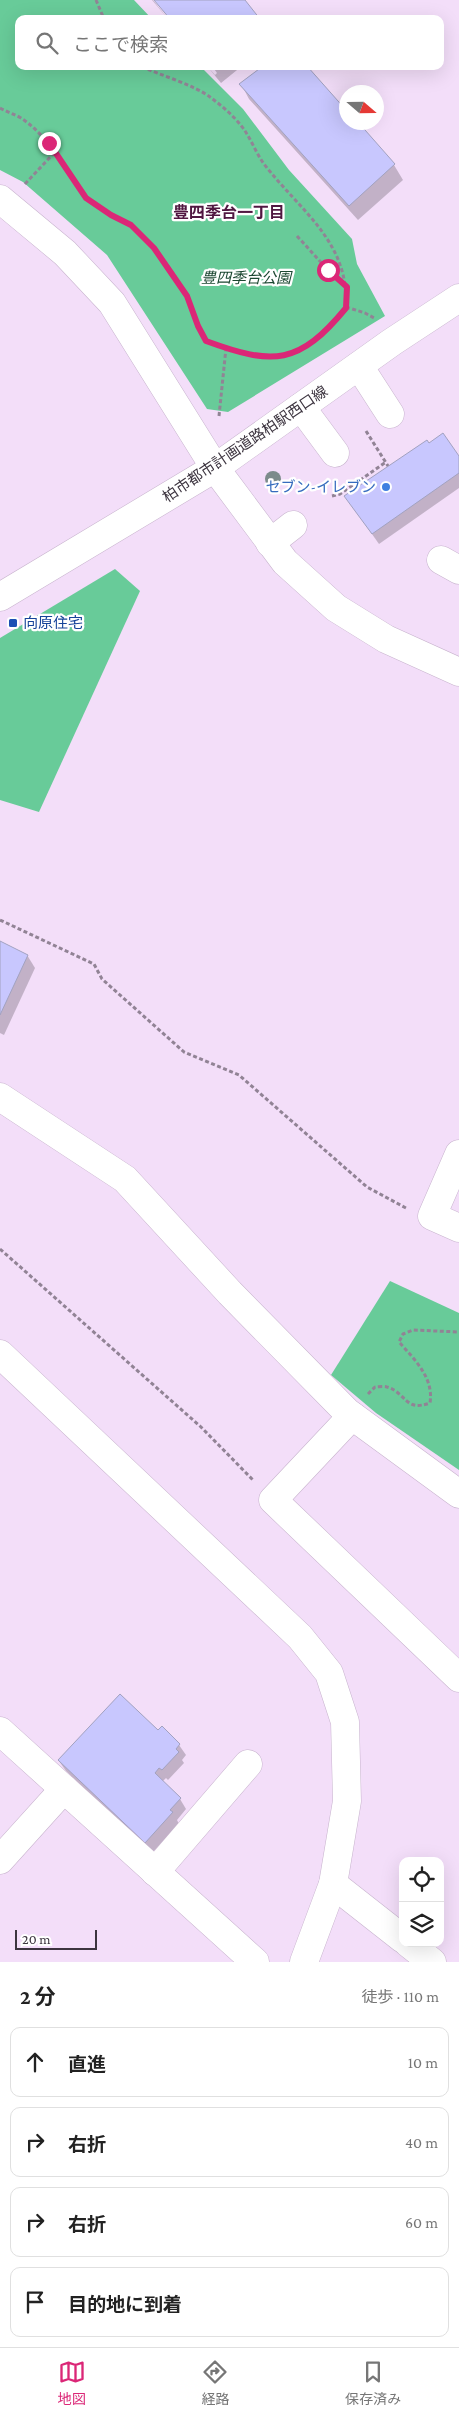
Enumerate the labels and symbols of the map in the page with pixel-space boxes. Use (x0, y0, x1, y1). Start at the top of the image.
north arrow (339, 85, 384, 130)
route end (38, 132, 61, 155)
district label: 豊四季台一丁目 (173, 204, 285, 221)
route start (317, 259, 340, 282)
park label: 豊四季台公園 (201, 270, 293, 286)
street label: 柏市都市計画道路柏駅西口線 (160, 383, 330, 505)
place label: セブン-イレブン (266, 479, 376, 495)
marker: セブン-イレブン (380, 481, 392, 493)
place label: 向原住宅 (23, 615, 83, 631)
marker: 向原住宅 (7, 617, 19, 629)
scale bar (15, 1927, 98, 1950)

